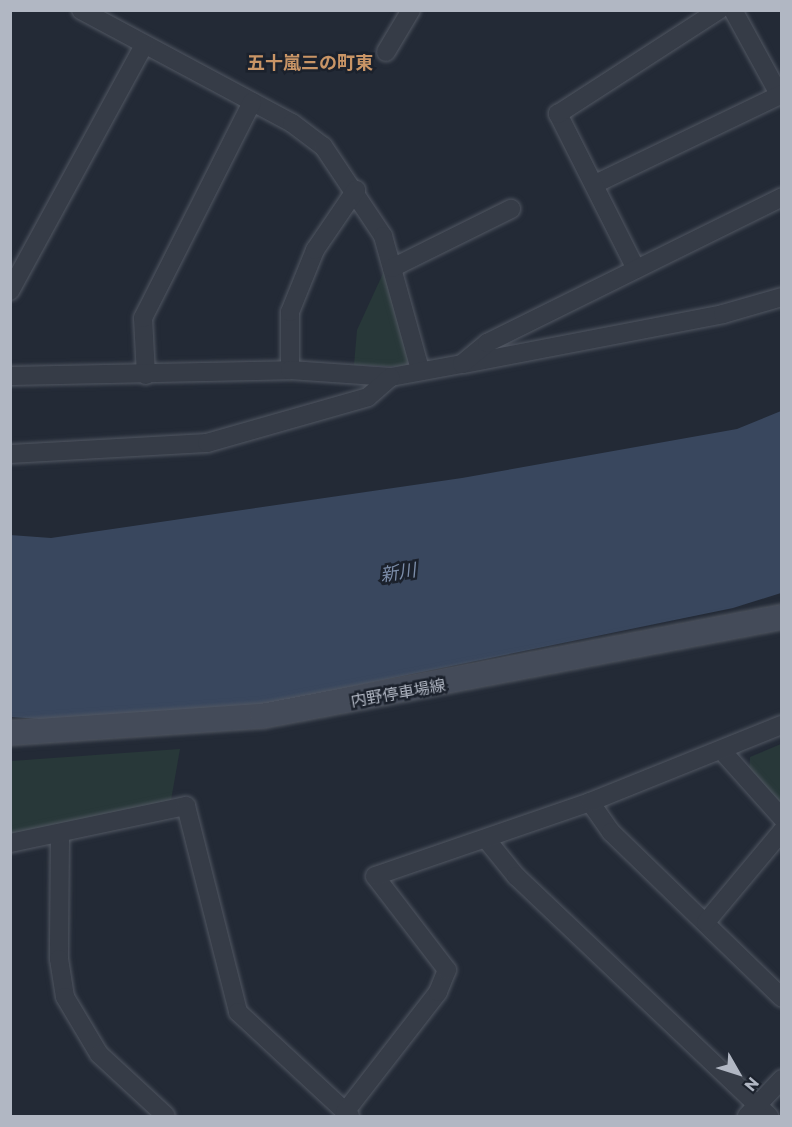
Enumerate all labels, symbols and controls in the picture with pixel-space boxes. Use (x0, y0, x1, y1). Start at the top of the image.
district label: 五十嵐三の町東 (247, 51, 373, 73)
water label: 新川 (379, 559, 417, 585)
street label: 内野停車場線 (349, 675, 447, 711)
north arrow (708, 1043, 768, 1103)
text: N (741, 1074, 764, 1095)

